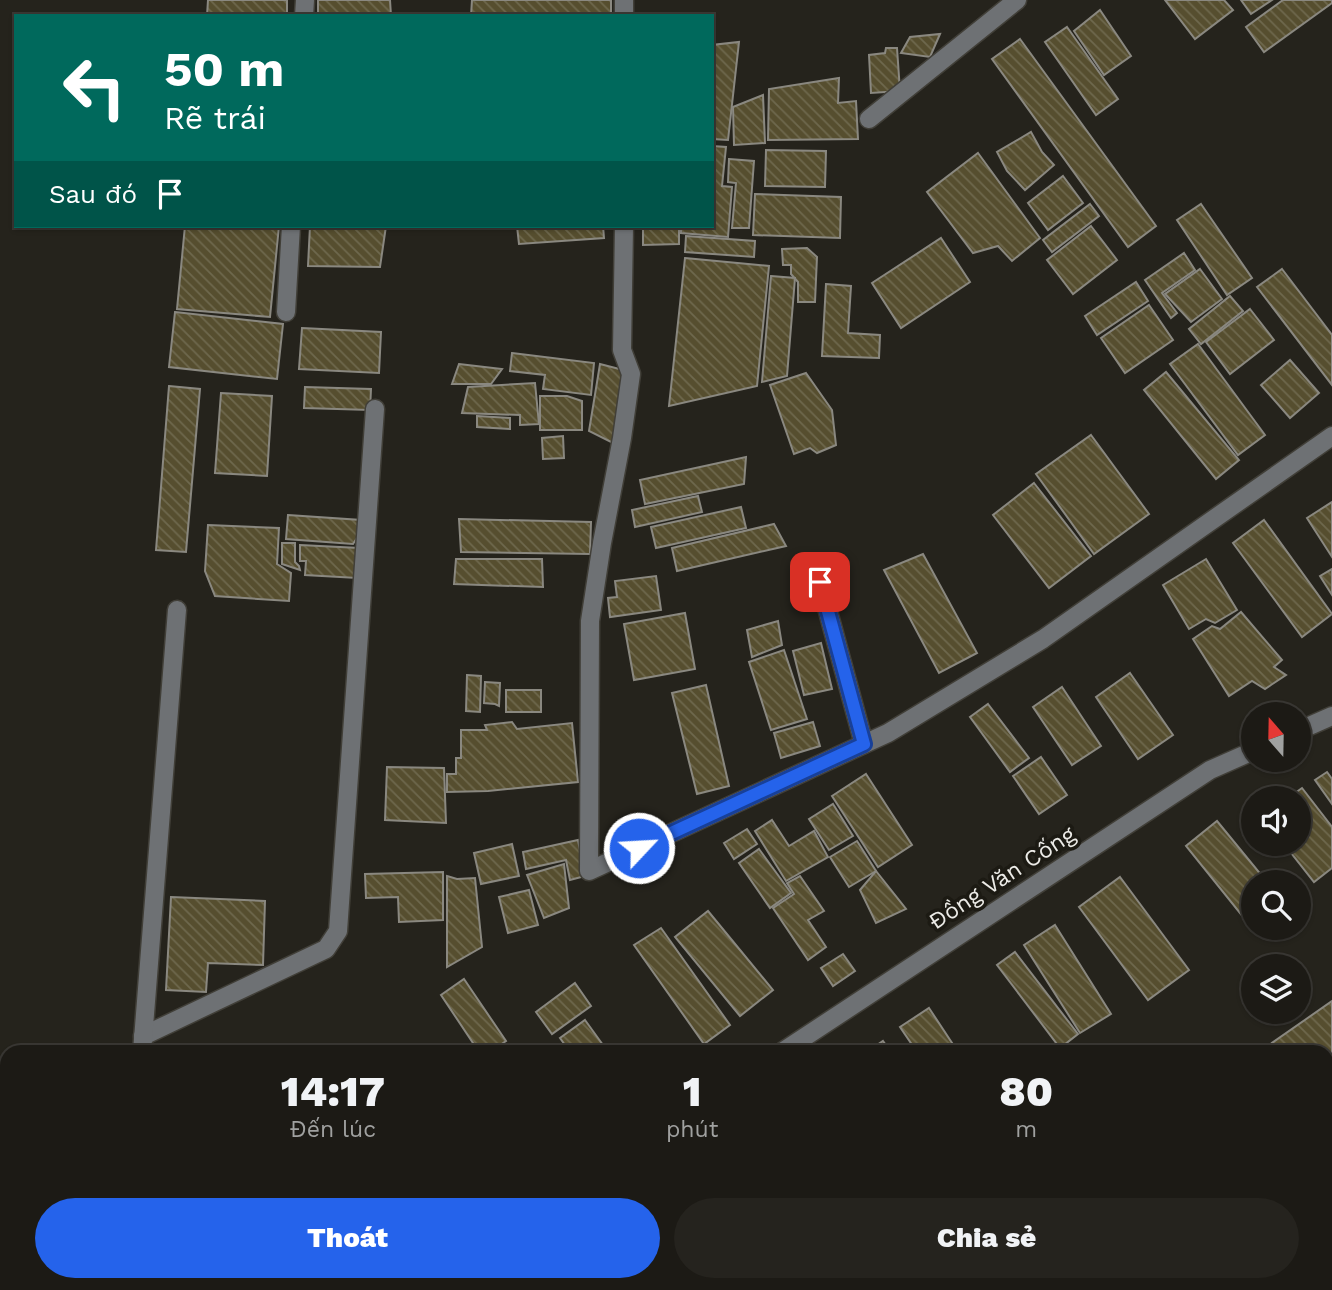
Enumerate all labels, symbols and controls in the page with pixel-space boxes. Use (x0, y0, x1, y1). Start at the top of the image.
text: 50 m (164, 40, 284, 98)
icon: left (49, 42, 140, 133)
text: Rẽ trái (164, 99, 266, 137)
icon: arrive (151, 175, 189, 213)
text: Sau đó (49, 179, 137, 209)
pin (790, 552, 850, 612)
icon: arrive (801, 563, 839, 601)
north arrow (1241, 702, 1311, 772)
map controls (1241, 702, 1311, 1024)
button: sound (1241, 786, 1311, 856)
position arrow (602, 811, 676, 885)
street label: Đồng Văn Cống (924, 820, 1081, 935)
button: search (1241, 870, 1311, 940)
button: layers (1241, 954, 1311, 1024)
text: 14:17 (281, 1067, 385, 1116)
text: 1 (683, 1067, 702, 1116)
text: 80 (999, 1067, 1053, 1116)
text: Đến lúc (290, 1116, 376, 1143)
text: phút (666, 1116, 718, 1143)
text: m (1015, 1116, 1037, 1143)
button: Thoát (35, 1198, 660, 1278)
button: Chia sẻ (674, 1198, 1299, 1278)

